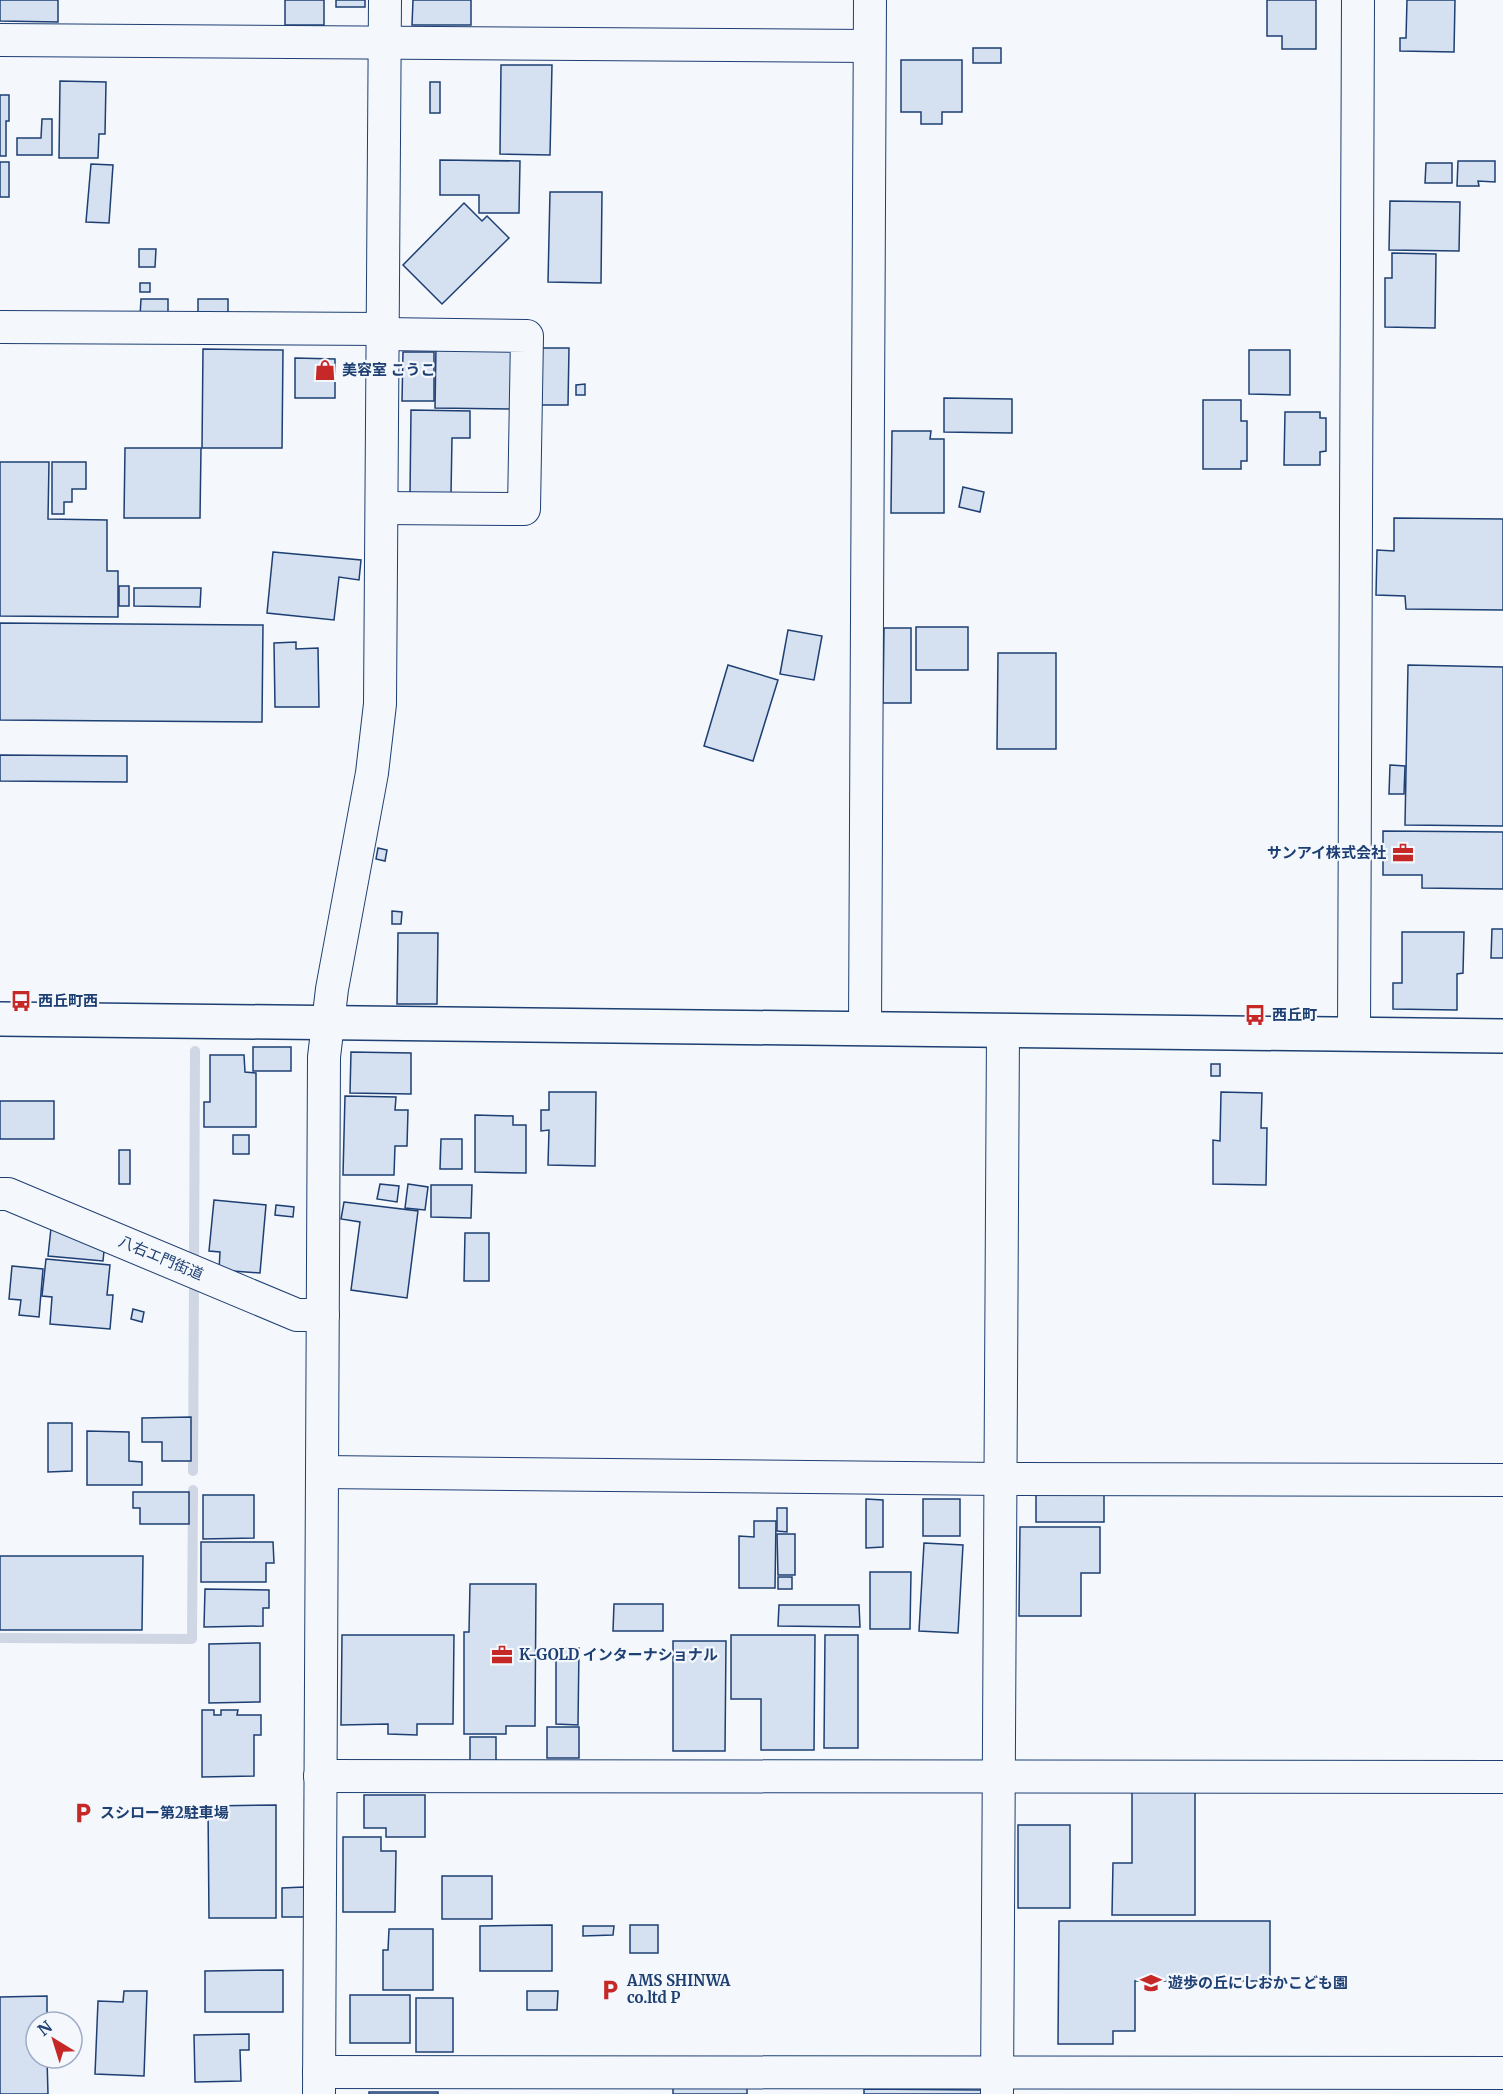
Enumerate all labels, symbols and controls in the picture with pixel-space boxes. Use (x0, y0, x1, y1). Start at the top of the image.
shop icon: 美容室 こうこ (313, 358, 337, 382)
place label: 美容室 こうこ (342, 360, 436, 379)
office icon: サンアイ株式会社 (1391, 841, 1415, 865)
place label: サンアイ株式会社 (1267, 843, 1386, 862)
bus stop icon: 西丘町西 (9, 989, 33, 1013)
place label: 西丘町西 (38, 991, 98, 1010)
bus stop icon: 西丘町 (1243, 1003, 1267, 1027)
place label: 西丘町 (1272, 1005, 1317, 1024)
street label: 八右エ門街道 (116, 1231, 206, 1284)
office icon: K-GOLD インターナショナル (490, 1643, 514, 1667)
place label: K-GOLD インターナショナル (519, 1645, 718, 1664)
parking icon: スシロー第2駐車場 (71, 1801, 95, 1825)
place label: スシロー第2駐車場 (100, 1803, 229, 1822)
place label: AMS SHINWA co.ltd P (626, 1971, 731, 2007)
school or university icon: 遊歩の丘にしおかこども園 (1139, 1971, 1163, 1995)
place label: 遊歩の丘にしおかこども園 (1168, 1973, 1348, 1992)
parking icon: AMS SHINWA co.ltd P (598, 1978, 622, 2002)
north arrow (24, 2010, 84, 2070)
text: N (34, 2016, 56, 2040)

